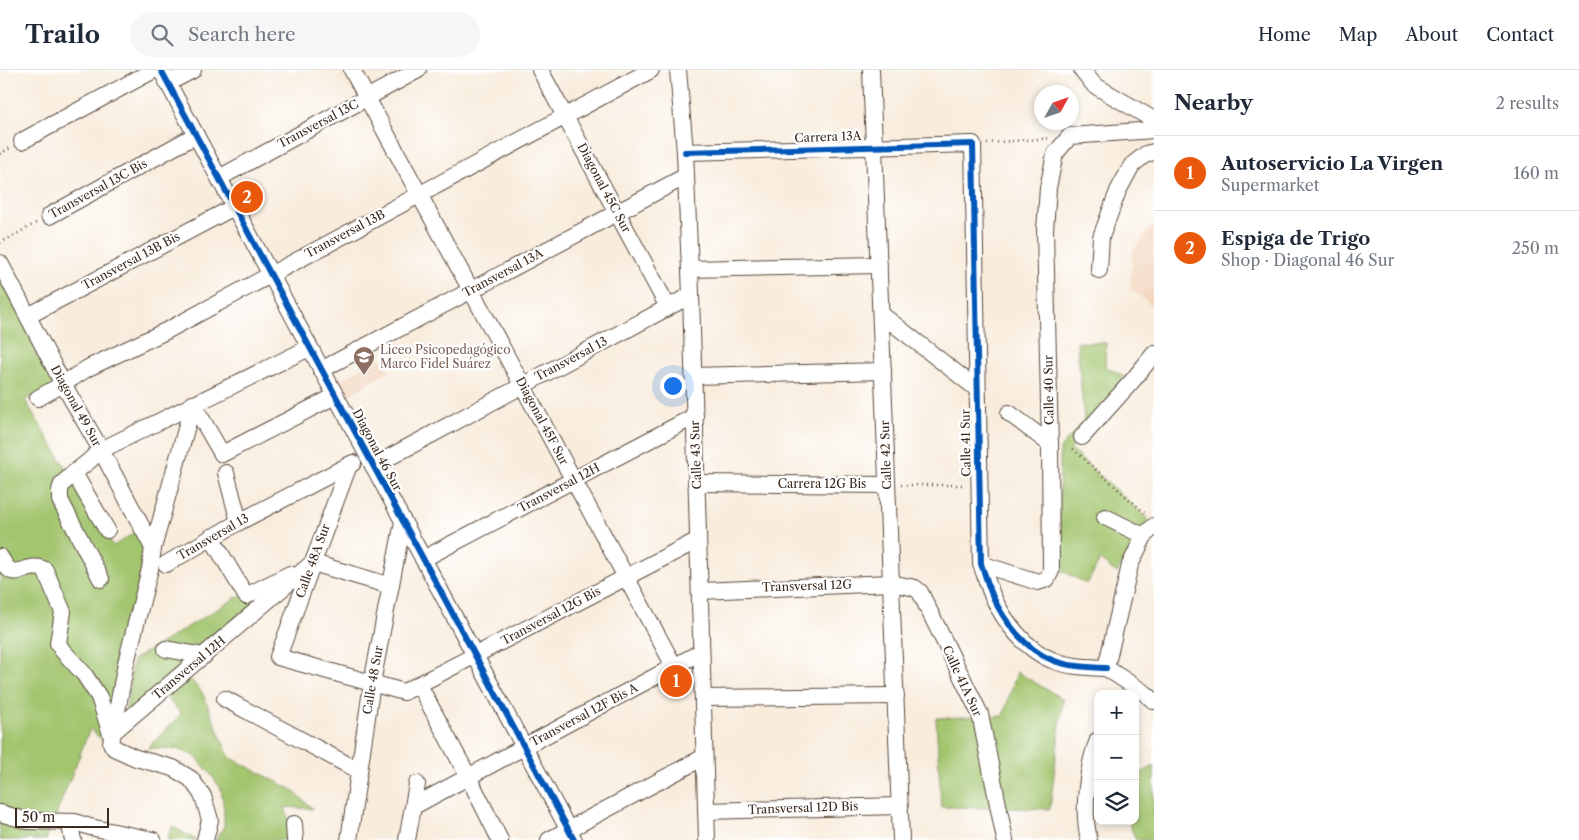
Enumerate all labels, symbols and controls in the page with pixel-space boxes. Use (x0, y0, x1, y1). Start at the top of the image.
search box (130, 12, 480, 57)
text: Trailo (25, 20, 100, 49)
icon: search (148, 21, 176, 49)
text: Search here (188, 23, 296, 46)
text: Home (1258, 24, 1311, 46)
text: Map (1339, 24, 1377, 46)
text: About (1405, 24, 1458, 46)
text: Contact (1486, 24, 1554, 46)
north arrow (1034, 85, 1079, 130)
text: Nearby (1174, 90, 1253, 115)
text: 2 results (1496, 93, 1559, 113)
street label: Transversal 13C (275, 96, 361, 151)
street label: Carrera 13A (794, 128, 863, 145)
street label: Diagonal 45C Sur (574, 140, 634, 235)
text: Autoservicio La Virgen (1221, 152, 1443, 175)
street label: Transversal 13C Bis (46, 155, 149, 222)
text: 1 (1186, 163, 1194, 183)
text: 160 m (1514, 163, 1559, 183)
text: Supermarket (1221, 175, 1319, 195)
pin: 2 (231, 178, 263, 216)
street label: Transversal 13B (302, 206, 387, 261)
text: Espiga de Trigo (1221, 227, 1370, 250)
street label: Transversal 13B Bis (79, 228, 182, 293)
text: 2 (1185, 238, 1195, 258)
text: 250 m (1512, 238, 1559, 258)
street label: Transversal 13A (460, 245, 547, 300)
text: Shop · Diagonal 46 Sur (1221, 250, 1394, 270)
street label: Transversal 13 (532, 333, 610, 384)
place label: Liceo Psicopedagógico Marco Fidel Suárez (380, 342, 510, 371)
school or university icon: Liceo Psicopedagógico Marco Fidel Suárez (352, 345, 376, 376)
street label: Calle 40 Sur (1040, 355, 1057, 425)
street label: Diagonal 49 Sur (48, 362, 105, 449)
your location (660, 373, 686, 399)
street label: Diagonal 45F Sur (513, 374, 572, 467)
street label: Diagonal 46 Sur (350, 406, 405, 493)
street label: Calle 41 Sur (957, 409, 974, 477)
street label: Calle 43 Sur (687, 420, 704, 490)
street label: Calle 42 Sur (877, 420, 894, 490)
street label: Transversal 12H (515, 460, 602, 515)
street label: Carrera 12G Bis (778, 476, 866, 491)
street label: Transversal 13 (174, 510, 251, 563)
street label: Calle 48A Sur (292, 522, 333, 600)
street label: Transversal 12G (762, 576, 853, 595)
street label: Transversal 12G Bis (498, 583, 603, 648)
street label: Transversal 12H (149, 633, 228, 703)
street label: Calle 41A Sur (940, 643, 985, 719)
street label: Calle 48 Sur (359, 644, 386, 715)
pin: 1 (660, 662, 692, 700)
street label: Transversal 12F Bis A (527, 679, 641, 749)
map controls (1094, 690, 1139, 825)
button: + (1094, 690, 1139, 735)
button: − (1094, 735, 1139, 780)
button: layers (1094, 780, 1139, 825)
street label: Transversal 12D Bis (747, 798, 859, 817)
scale bar (15, 805, 109, 828)
text: 50 m (22, 808, 55, 826)

